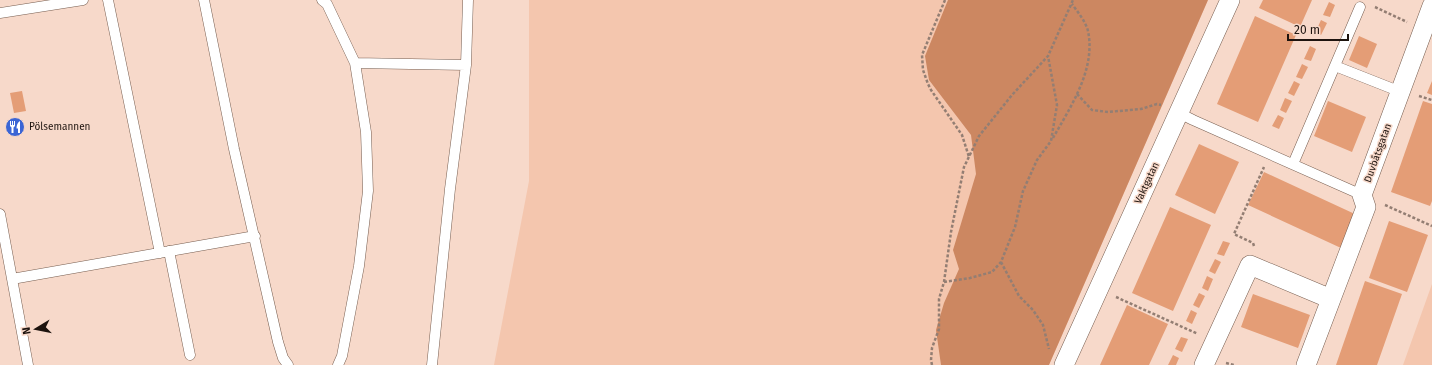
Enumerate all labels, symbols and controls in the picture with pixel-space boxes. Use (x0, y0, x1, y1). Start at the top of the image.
scale bar (1288, 16, 1348, 42)
text: 20 m (1294, 23, 1320, 37)
restaurant icon: Pölsemannen (4, 116, 26, 138)
place label: Pölsemannen (29, 121, 90, 133)
street label: Duvbåtsgatan (1361, 121, 1394, 184)
street label: Vaktgatan (1132, 160, 1162, 206)
north arrow (16, 309, 56, 349)
text: N (20, 326, 34, 335)

